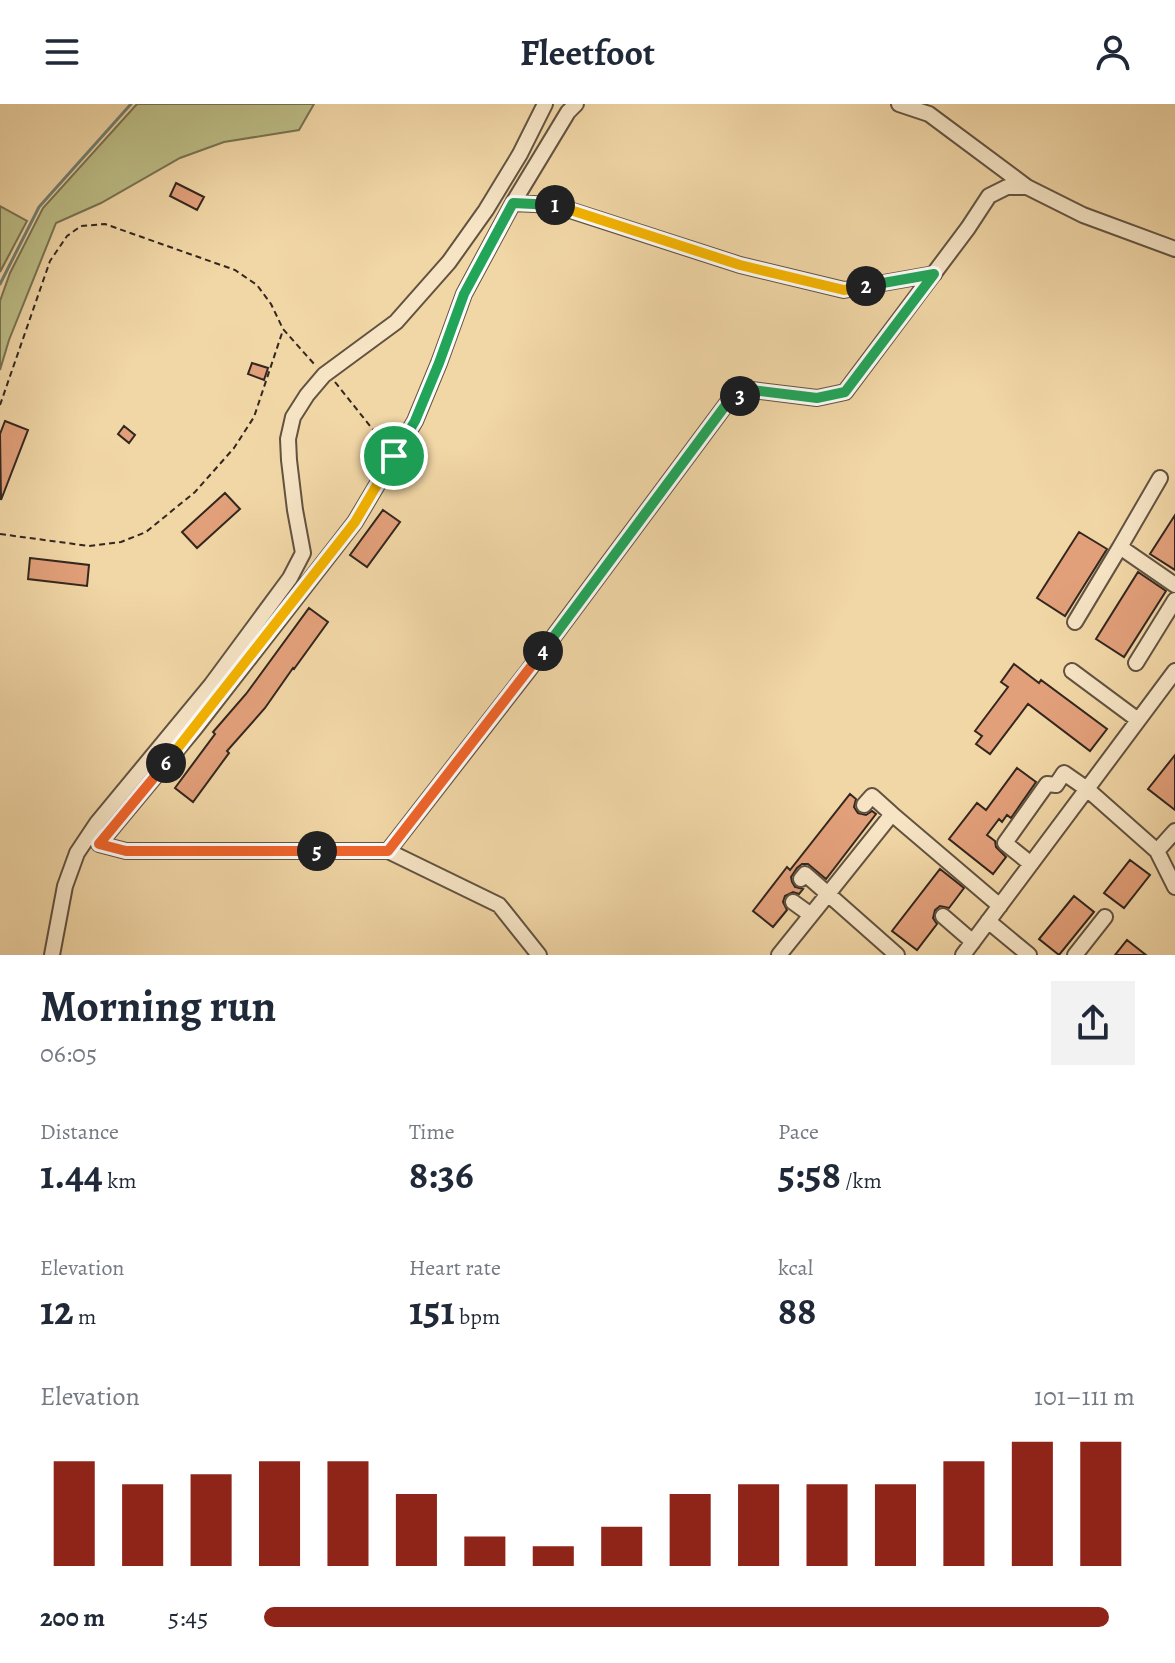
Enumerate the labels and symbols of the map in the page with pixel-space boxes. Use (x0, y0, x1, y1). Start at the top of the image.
pin: 1 (535, 185, 575, 225)
pin: 2 (846, 266, 886, 306)
pin: 3 (720, 376, 760, 416)
pin (360, 422, 428, 490)
pin: 4 (523, 631, 563, 671)
pin: 6 (146, 743, 186, 783)
pin: 5 (297, 831, 337, 871)

